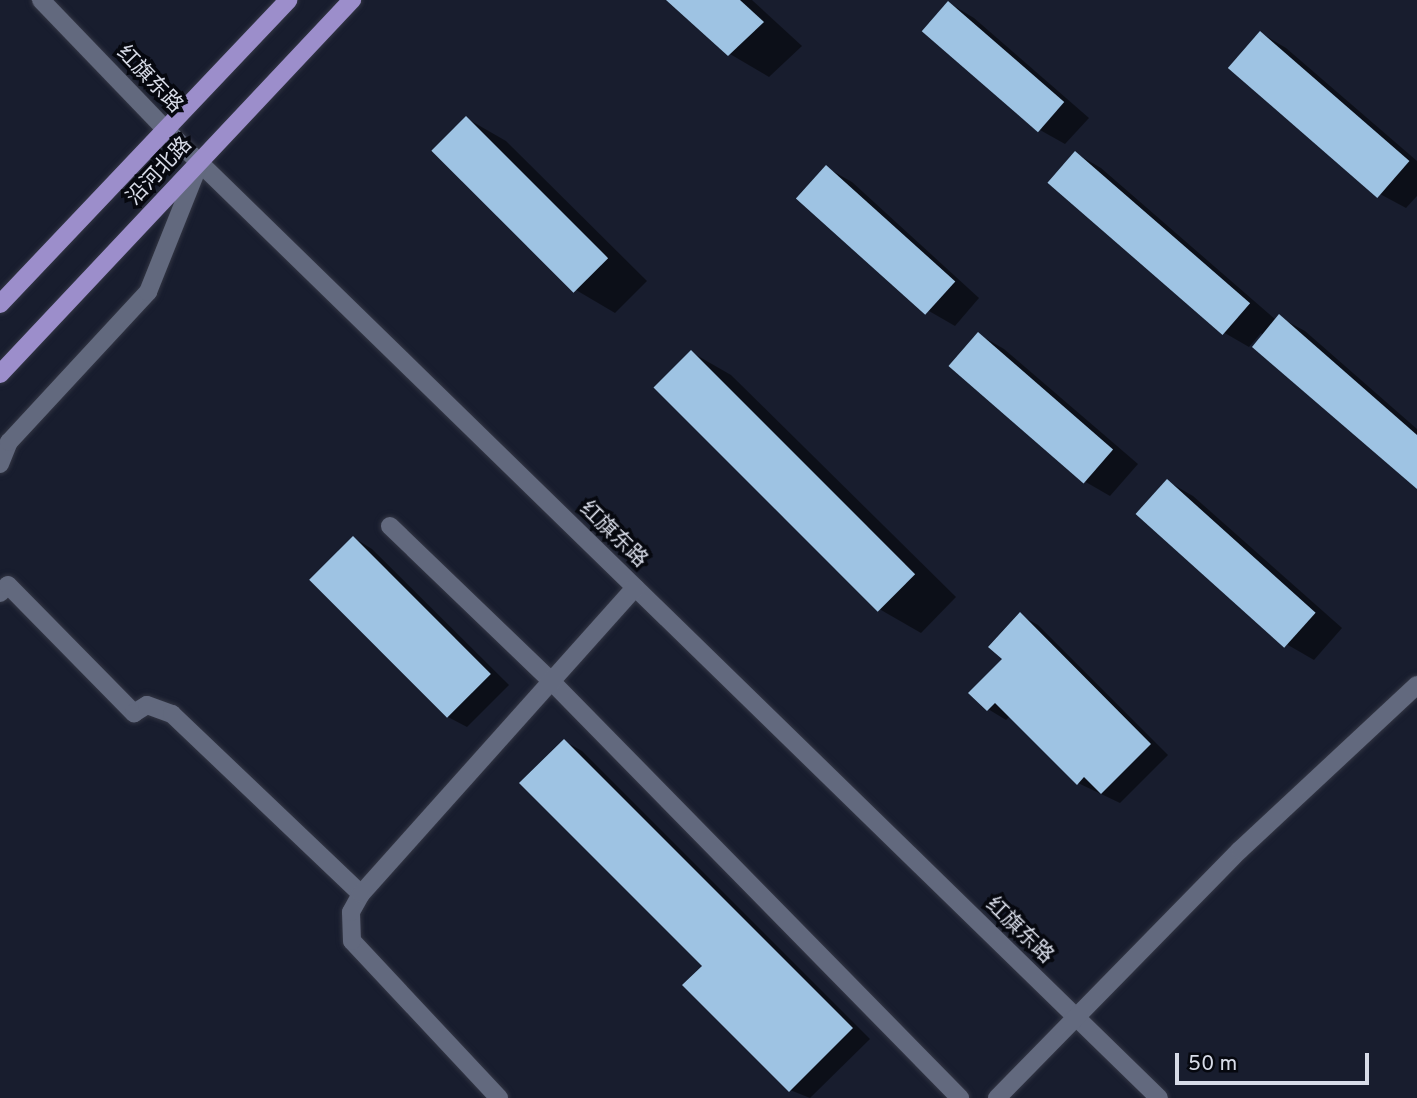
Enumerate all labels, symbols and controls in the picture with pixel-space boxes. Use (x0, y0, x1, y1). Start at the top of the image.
street label: 红旗东路 (111, 41, 187, 119)
street label: 沿河北路 (122, 133, 198, 211)
street label: 红旗东路 (574, 497, 652, 573)
street label: 红旗东路 (980, 893, 1058, 969)
scale bar (1179, 1038, 1373, 1082)
text: 50 m (1188, 1051, 1237, 1078)

